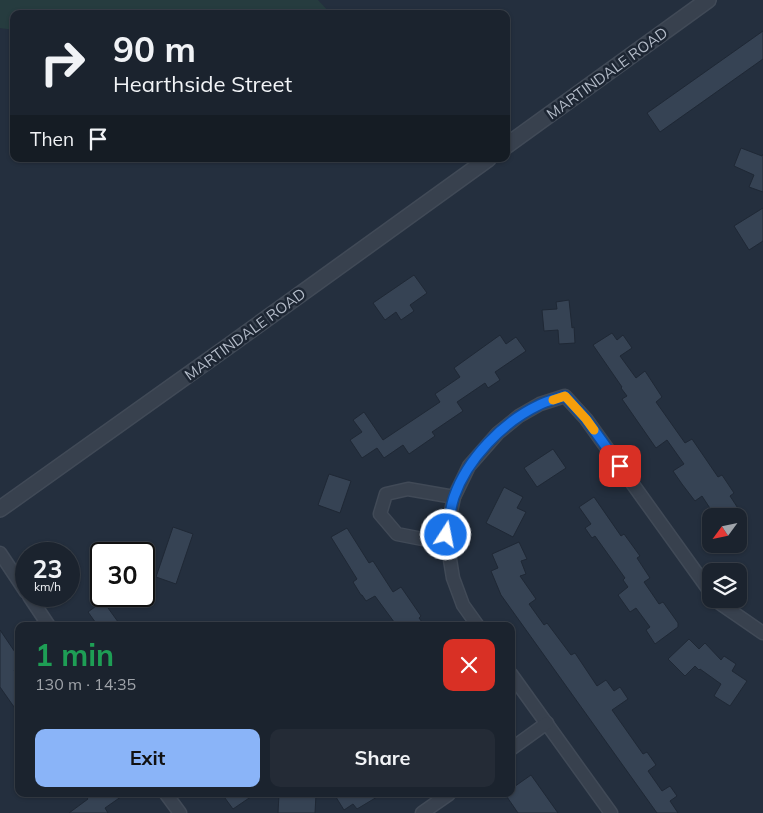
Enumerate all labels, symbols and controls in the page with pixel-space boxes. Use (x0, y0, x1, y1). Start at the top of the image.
street label: MARTINDALE ROAD (543, 23, 671, 123)
text: 90 m (113, 27, 196, 71)
icon: right (30, 30, 95, 95)
text: Hearthside Street (113, 70, 292, 98)
icon: arrive (84, 125, 112, 153)
text: Then (30, 127, 74, 151)
street label: MARTINDALE ROAD (181, 284, 309, 384)
pin (599, 445, 641, 487)
icon: arrive (606, 452, 634, 480)
position arrow (419, 508, 471, 560)
north arrow (702, 508, 748, 552)
map controls (702, 508, 747, 608)
speed limit sign: 30 (90, 542, 155, 607)
text: 23 (32, 553, 63, 584)
button: layers (702, 563, 747, 608)
text: km/h (34, 579, 61, 594)
text: 1 min (35, 636, 114, 674)
button: close (443, 639, 495, 691)
text: 130 m · 14:35 (35, 674, 136, 694)
button: Exit (35, 729, 260, 787)
button: Share (270, 729, 495, 787)

